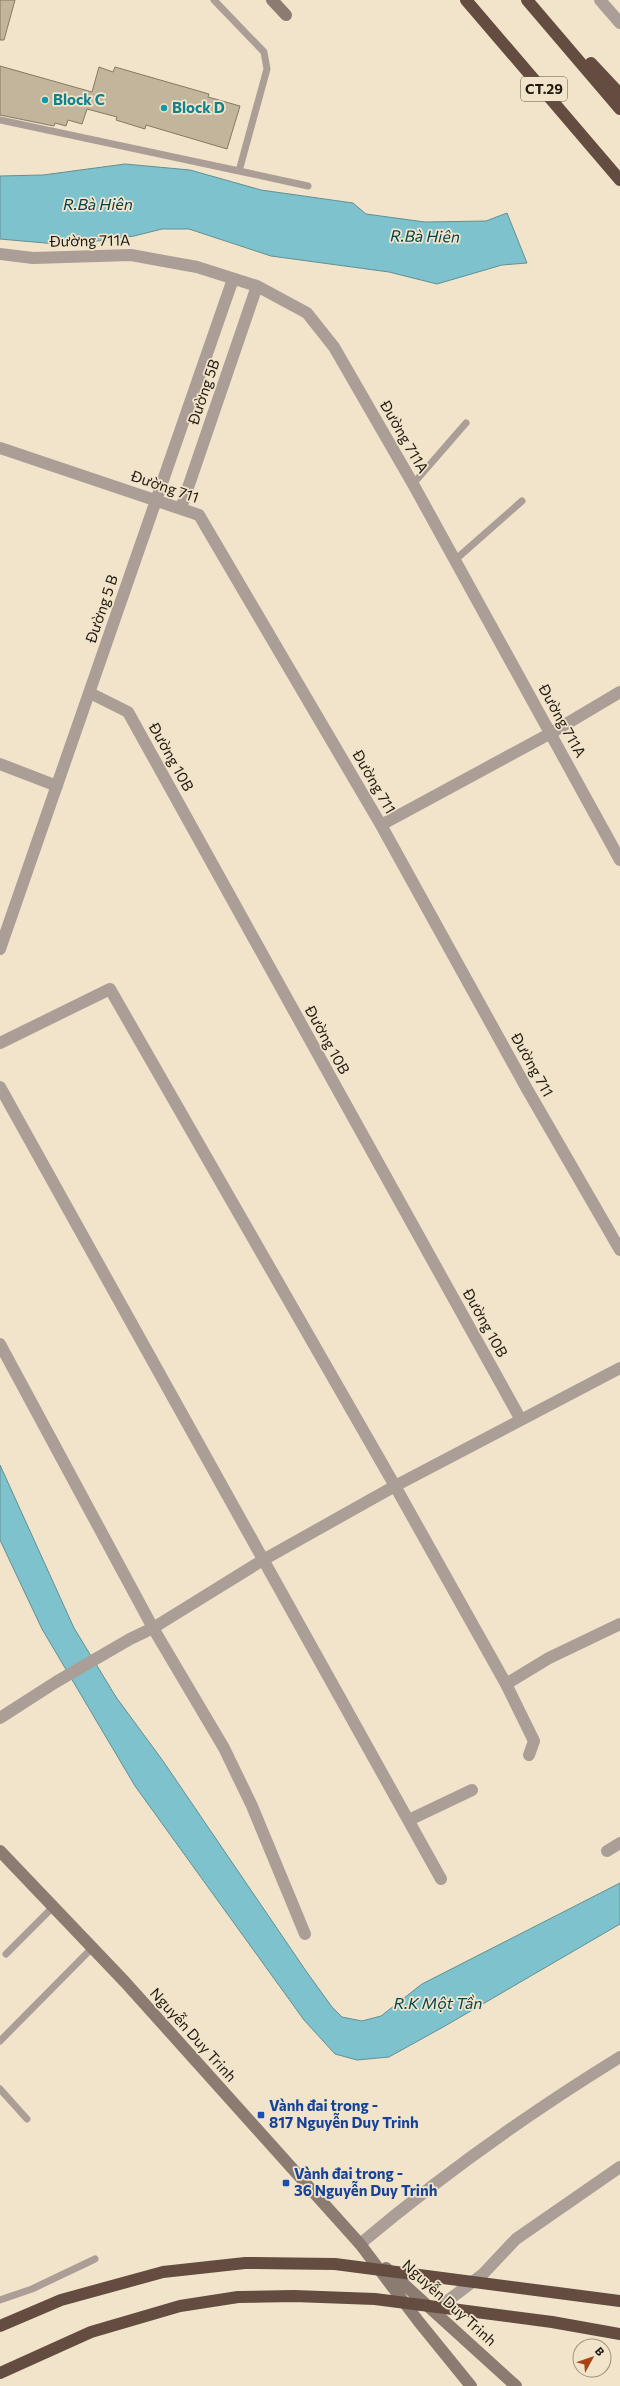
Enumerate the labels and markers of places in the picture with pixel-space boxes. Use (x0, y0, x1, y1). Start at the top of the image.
place label: Block C (53, 90, 105, 108)
marker: Block C (40, 95, 50, 105)
place label: Block D (172, 98, 225, 116)
marker: Block D (159, 103, 169, 113)
place label: Vành đai trong - 817 Nguyễn Duy Trinh (269, 2096, 419, 2131)
marker: Vành đai trong - 817 Nguyễn Duy Trinh (256, 2110, 266, 2120)
place label: Vành đai trong - 36 Nguyễn Duy Trinh (294, 2164, 437, 2199)
marker: Vành đai trong - 36 Nguyễn Duy Trinh (281, 2178, 291, 2188)

